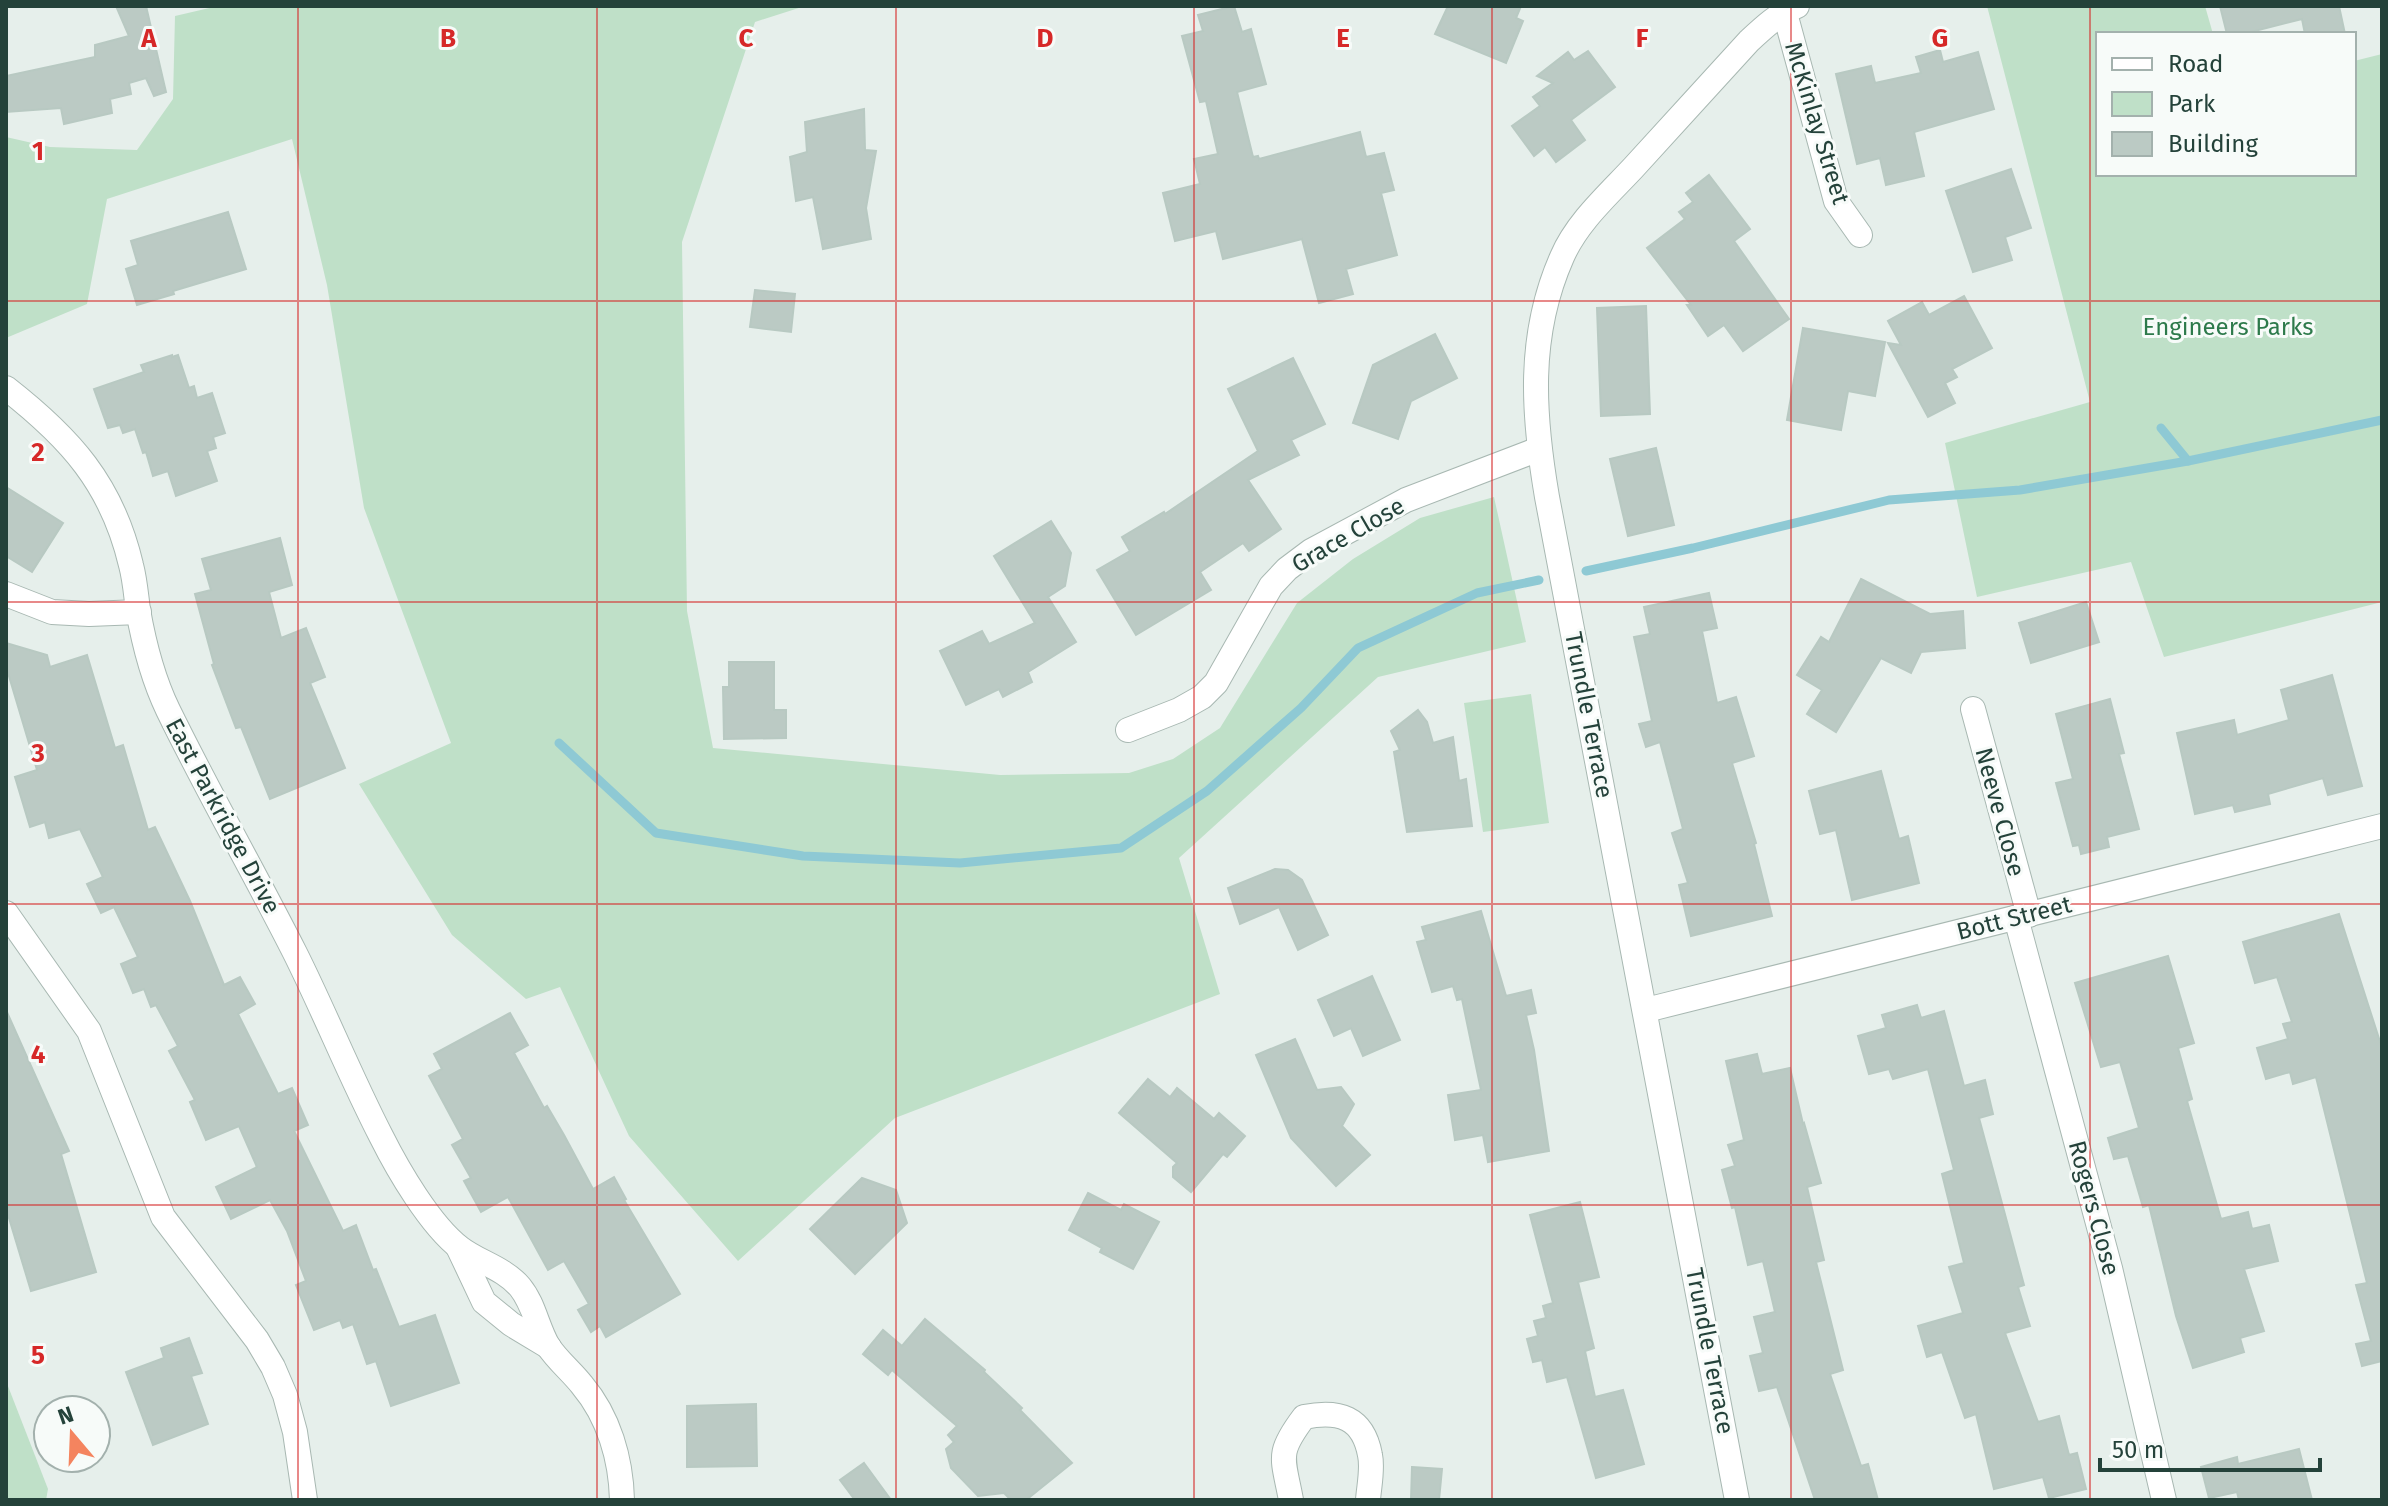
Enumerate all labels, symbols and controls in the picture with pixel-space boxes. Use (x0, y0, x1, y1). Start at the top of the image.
text: A (140, 23, 157, 54)
text: B (440, 23, 456, 54)
text: C (739, 23, 754, 54)
text: D (1037, 23, 1054, 54)
text: E (1336, 23, 1350, 54)
text: F (1636, 23, 1649, 54)
text: G (1932, 23, 1948, 54)
legend (2096, 32, 2356, 176)
street label: McKinlay Street (1779, 39, 1855, 208)
text: Road (2168, 50, 2223, 78)
text: Park (2168, 90, 2216, 118)
text: Building (2168, 130, 2258, 158)
text: 1 (32, 136, 44, 167)
park label: Engineers Parks (2143, 313, 2313, 341)
text: 2 (31, 437, 45, 468)
street label: Grace Close (1287, 492, 1409, 578)
street label: Trundle Terrace (1559, 630, 1619, 800)
street label: East Parkridge Drive (160, 714, 286, 918)
text: 3 (30, 738, 45, 769)
street label: Neeve Close (1969, 745, 2031, 879)
street label: Bott Street (1954, 890, 2075, 946)
text: 4 (31, 1039, 46, 1070)
street label: Rogers Close (2063, 1138, 2125, 1278)
street label: Trundle Terrace (1680, 1266, 1740, 1436)
text: 5 (31, 1340, 45, 1371)
north arrow (32, 1394, 112, 1474)
text: N (54, 1400, 77, 1431)
scale bar (2100, 1422, 2320, 1472)
text: 50 m (2112, 1436, 2164, 1464)

